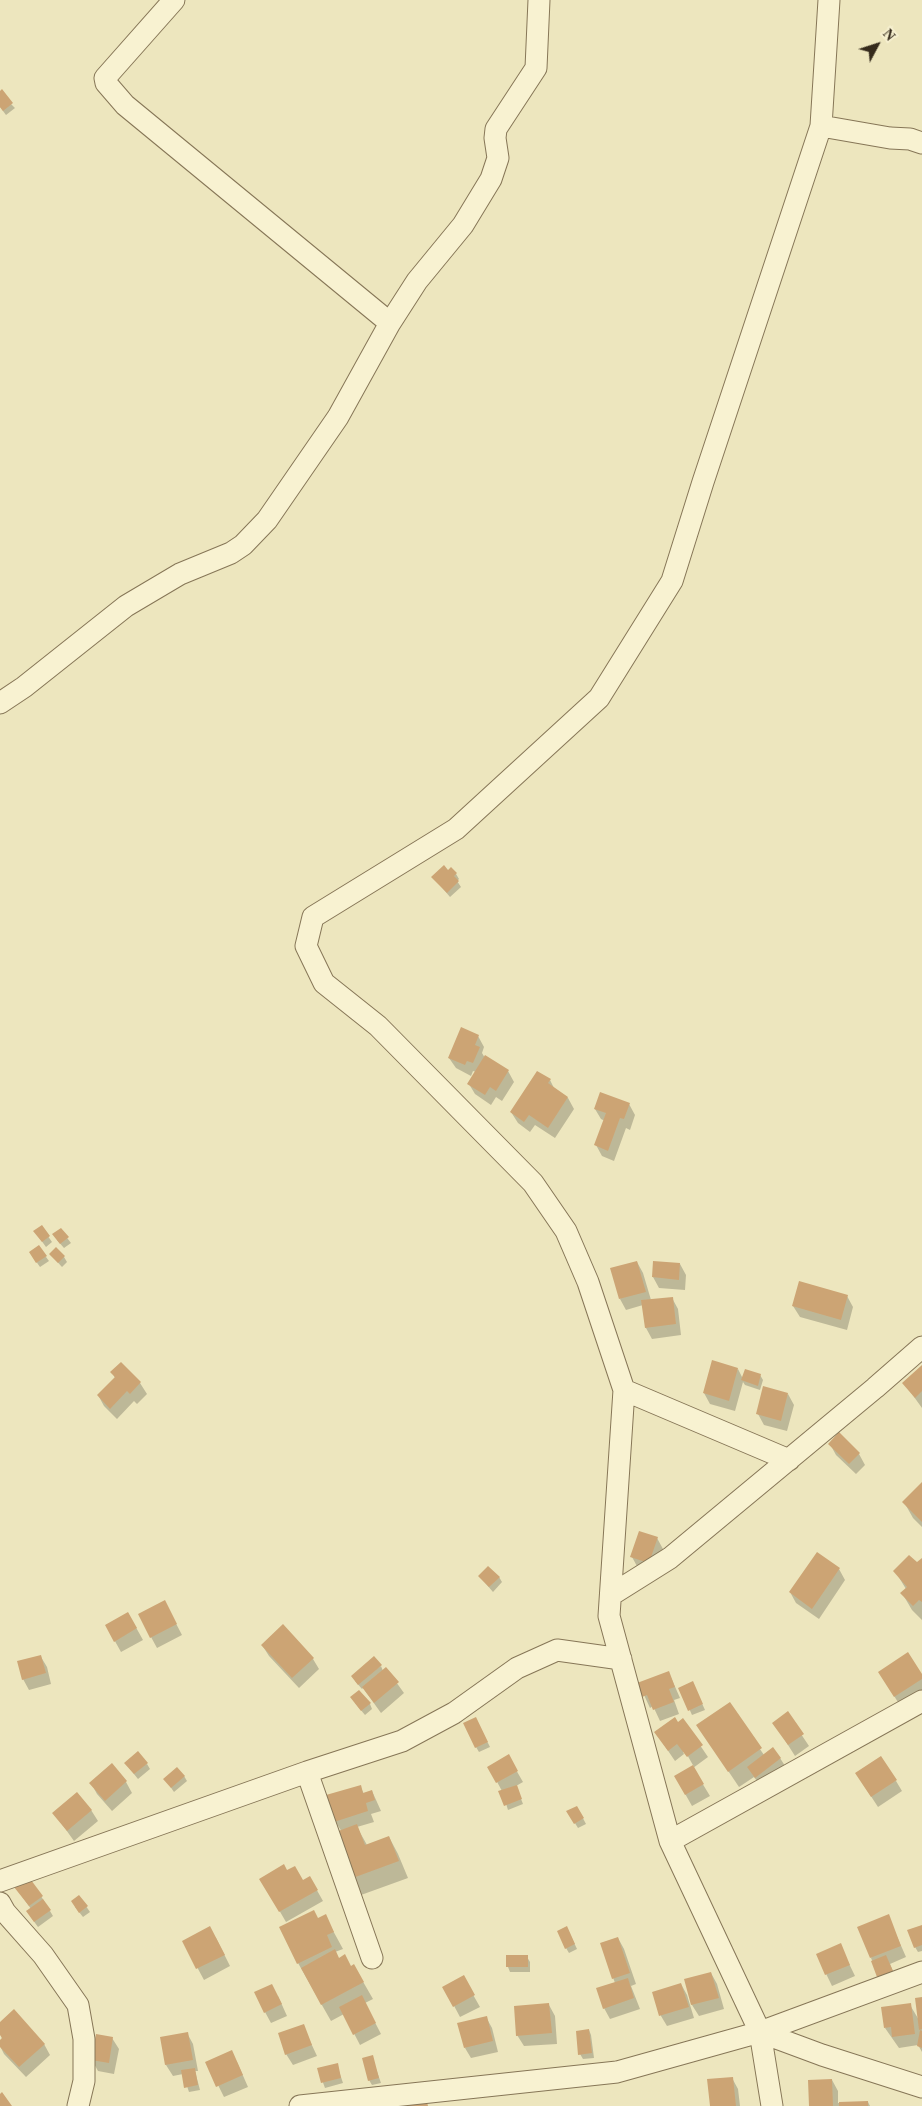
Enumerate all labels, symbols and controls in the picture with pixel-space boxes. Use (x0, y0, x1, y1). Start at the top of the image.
north arrow (852, 20, 902, 70)
text: N (880, 26, 898, 44)

